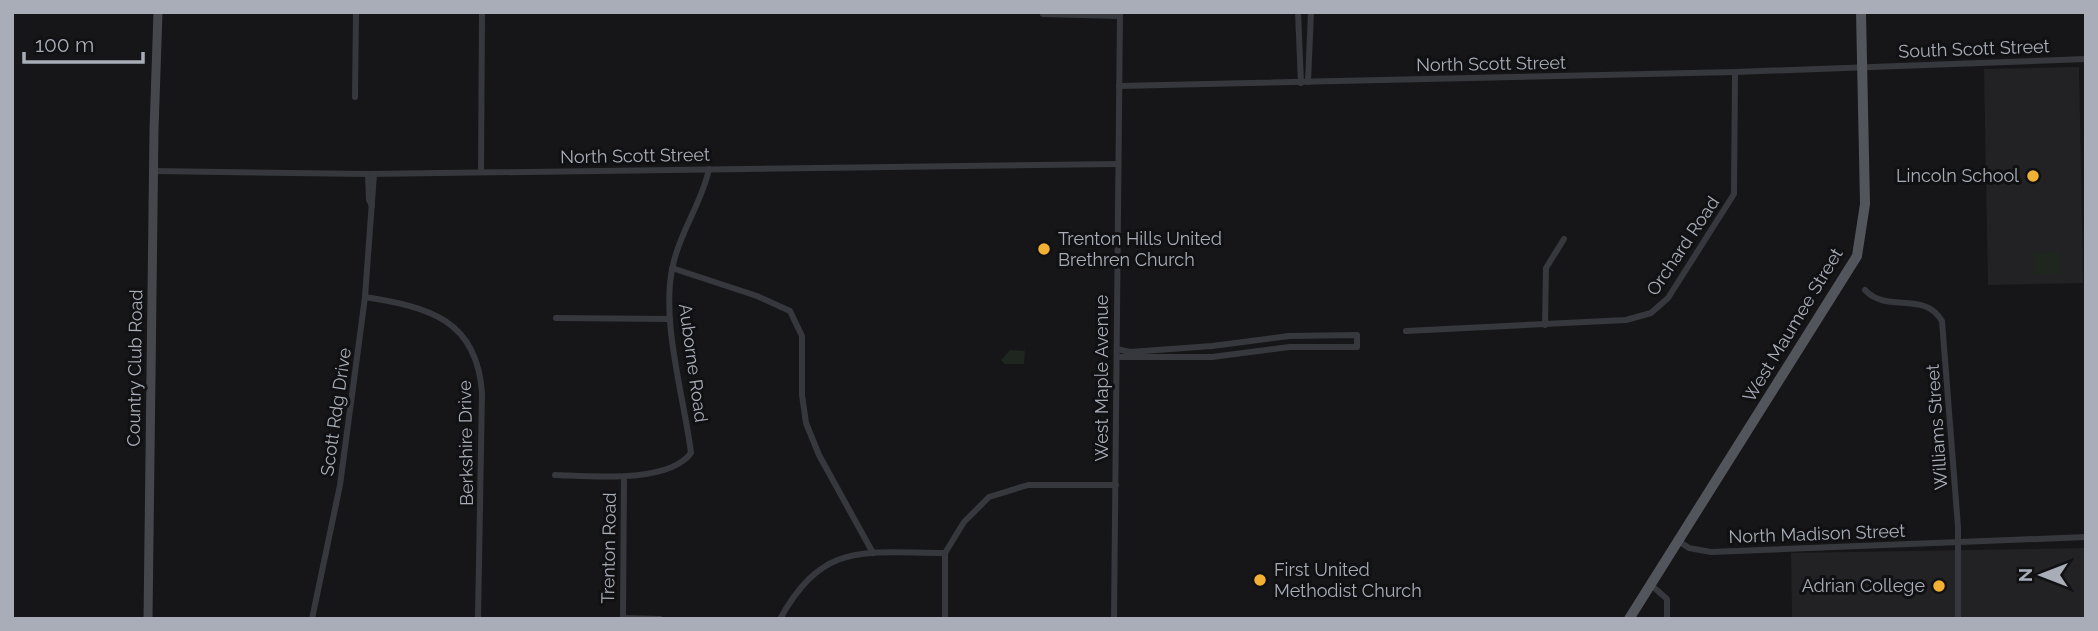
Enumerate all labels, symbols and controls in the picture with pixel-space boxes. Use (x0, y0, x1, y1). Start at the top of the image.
scale bar (24, 21, 144, 65)
text: 100 m (35, 32, 94, 57)
street label: South Scott Street (1898, 35, 2050, 62)
street label: North Scott Street (1416, 52, 1566, 75)
street label: North Scott Street (560, 144, 710, 167)
place label: Lincoln School (1896, 165, 2019, 186)
marker: Lincoln School (2025, 168, 2041, 184)
street label: Orchard Road (1642, 192, 1723, 299)
place label: Trenton Hills United Brethren Church (1058, 228, 1222, 270)
marker: Trenton Hills United Brethren Church (1036, 241, 1052, 257)
street label: West Maumee Street (1738, 244, 1847, 406)
street label: Country Club Road (123, 289, 146, 447)
street label: West Maple Avenue (1091, 294, 1112, 461)
street label: Auborne Road (675, 302, 712, 424)
street label: Scott Rdg Drive (316, 346, 355, 477)
street label: Williams Street (1922, 363, 1951, 491)
street label: Berkshire Drive (454, 380, 477, 506)
street label: Trenton Road (597, 492, 620, 604)
street label: North Madison Street (1728, 520, 1906, 547)
north arrow (2007, 540, 2077, 610)
place label: First United Methodist Church (1274, 559, 1422, 601)
text: N (2014, 568, 2036, 582)
marker: First United Methodist Church (1252, 572, 1268, 588)
place label: Adrian College (1802, 575, 1925, 596)
marker: Adrian College (1931, 578, 1947, 594)

